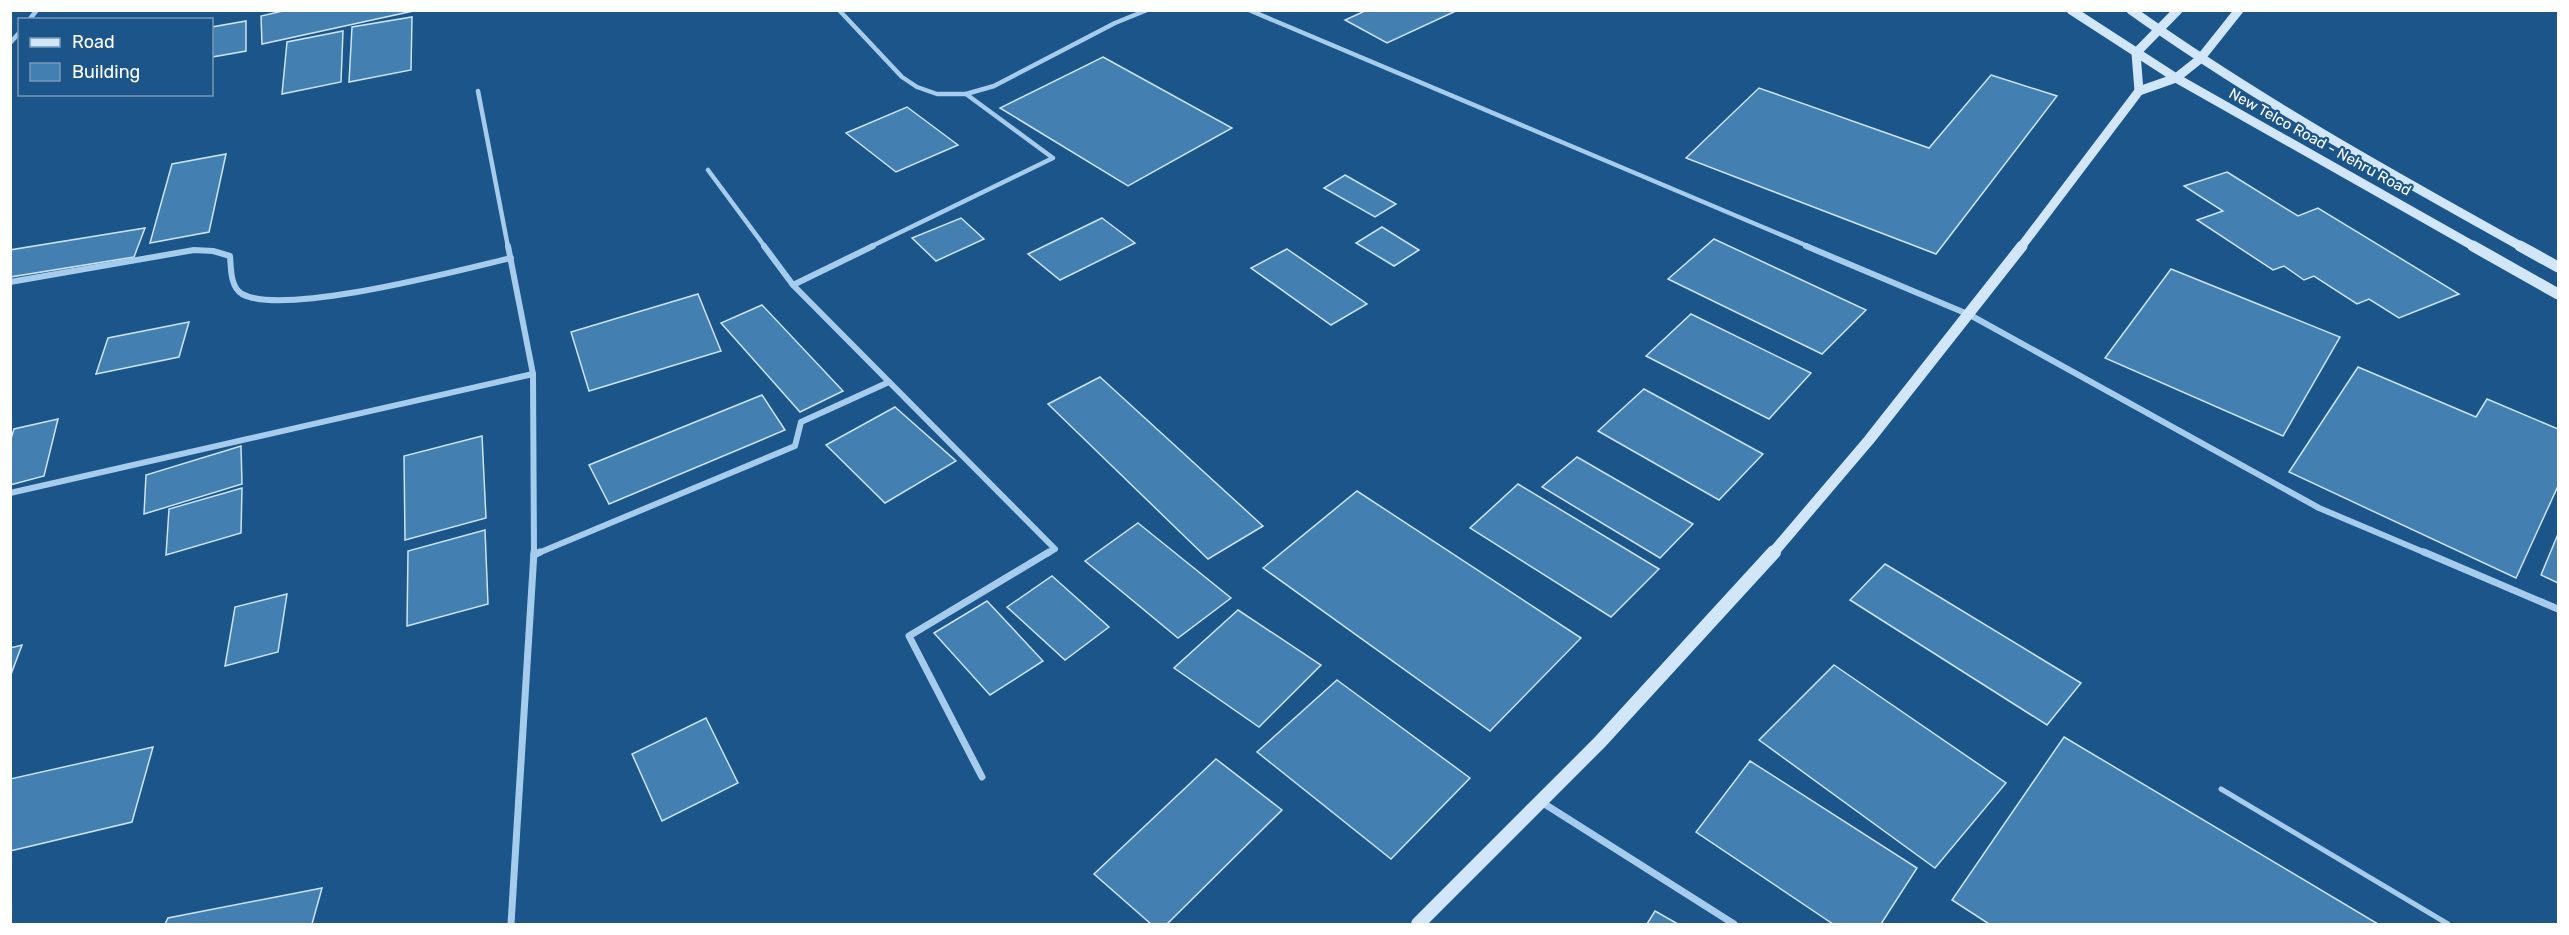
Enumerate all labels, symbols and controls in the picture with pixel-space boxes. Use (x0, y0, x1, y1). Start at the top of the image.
legend (18, 18, 213, 96)
text: Road (72, 31, 115, 53)
text: Building (72, 61, 140, 83)
street label: New Telco Road - Nehru Road (2226, 84, 2414, 200)

